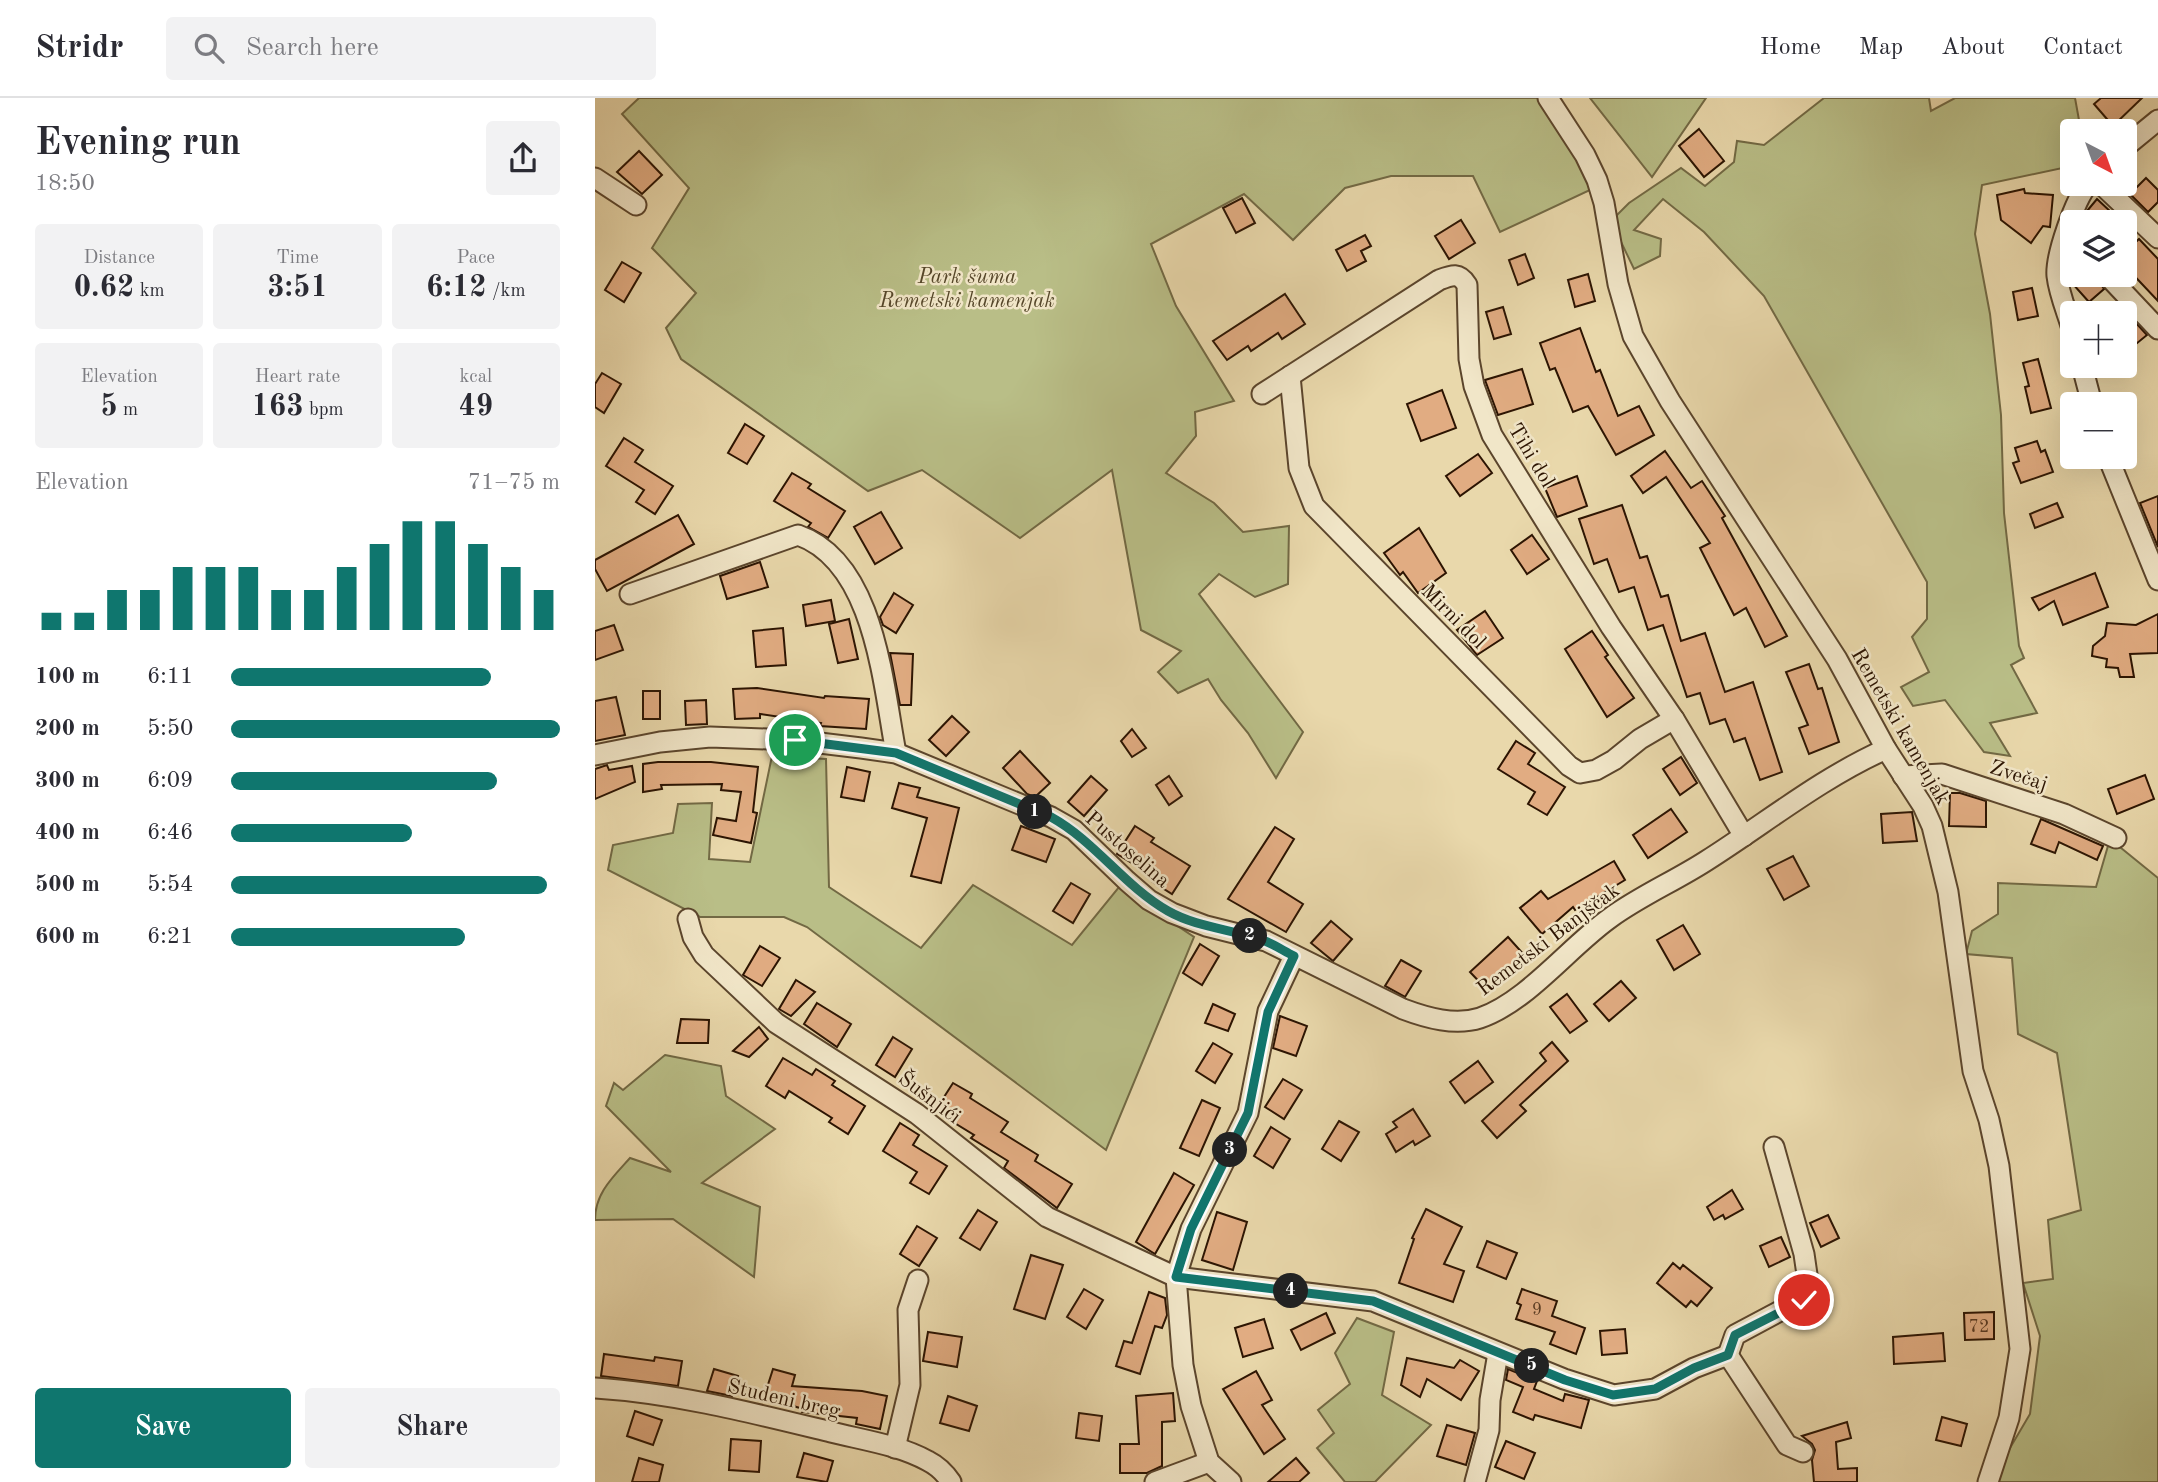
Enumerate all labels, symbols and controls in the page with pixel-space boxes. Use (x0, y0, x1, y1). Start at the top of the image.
search box (166, 17, 656, 80)
icon: search (190, 29, 228, 67)
text: Stridr (35, 32, 124, 65)
text: Search here (246, 35, 379, 61)
text: Home (1760, 36, 1821, 60)
text: Map (1859, 36, 1903, 60)
text: About (1941, 36, 2005, 60)
text: Contact (2043, 36, 2123, 60)
north arrow (2060, 119, 2137, 196)
map controls (2060, 119, 2137, 469)
button: share (486, 121, 560, 195)
text: Evening run (35, 125, 241, 163)
text: 18:50 (35, 172, 95, 195)
button: layers (2060, 210, 2137, 287)
text: Distance (83, 249, 155, 268)
text: Time (276, 249, 319, 268)
text: Pace (457, 249, 495, 268)
park label: Park šuma Remetski kamenjak (878, 267, 1055, 312)
text: 0.62 (74, 273, 134, 303)
text: 3:51 (267, 273, 328, 303)
text: 6:12 (426, 273, 487, 303)
text: km (134, 282, 165, 301)
text: /km (487, 282, 526, 301)
button: + (2060, 301, 2137, 378)
text: Elevation (81, 368, 158, 387)
text: Heart rate (255, 368, 340, 387)
text: kcal (459, 368, 492, 387)
text: 5 (100, 392, 118, 422)
text: 163 (251, 392, 304, 422)
text: 49 (458, 392, 493, 422)
button: − (2060, 392, 2137, 469)
text: m (118, 401, 138, 420)
text: bpm (304, 401, 344, 420)
street label: Tihi dol (1504, 420, 1558, 492)
text: Elevation (35, 471, 129, 494)
text: 71–75 m (468, 471, 560, 494)
street label: Mirni dol (1417, 581, 1490, 654)
street label: Remetski kamenjak (1846, 645, 1953, 809)
text: 100 m (35, 665, 100, 688)
text: 6:11 (147, 665, 193, 688)
pin (765, 710, 825, 770)
text: 200 m (35, 717, 100, 740)
text: 5:50 (147, 717, 193, 740)
icon: arrive (776, 721, 814, 759)
street label: Zvečaj (1987, 757, 2050, 796)
text: 300 m (35, 769, 100, 792)
text: 6:09 (147, 769, 193, 792)
pin: 1 (1017, 794, 1053, 830)
text: 1 (1029, 802, 1040, 821)
street label: Pustoselina (1081, 808, 1173, 892)
text: 400 m (35, 821, 100, 844)
text: 6:46 (147, 821, 193, 844)
text: 500 m (35, 873, 100, 896)
text: 5:54 (147, 873, 193, 896)
street label: Remetski Banjščak (1474, 880, 1624, 1000)
pin: 2 (1233, 918, 1267, 954)
text: 600 m (35, 925, 100, 948)
text: 6:21 (147, 925, 193, 948)
text: 2 (1244, 926, 1255, 945)
street label: Šušnjići (894, 1065, 967, 1128)
pin: 3 (1213, 1132, 1247, 1168)
text: 3 (1224, 1140, 1235, 1159)
pin (1774, 1270, 1834, 1330)
pin: 4 (1273, 1274, 1309, 1308)
text: 4 (1285, 1281, 1296, 1300)
icon: check (1785, 1281, 1823, 1319)
house number: 9 (1532, 1301, 1542, 1319)
house number: 72 (1969, 1318, 1989, 1336)
pin: 5 (1515, 1348, 1549, 1384)
text: 5 (1526, 1356, 1537, 1375)
street label: Studeni breg (725, 1376, 843, 1423)
button: Save (35, 1388, 291, 1468)
button: Share (305, 1388, 560, 1468)

